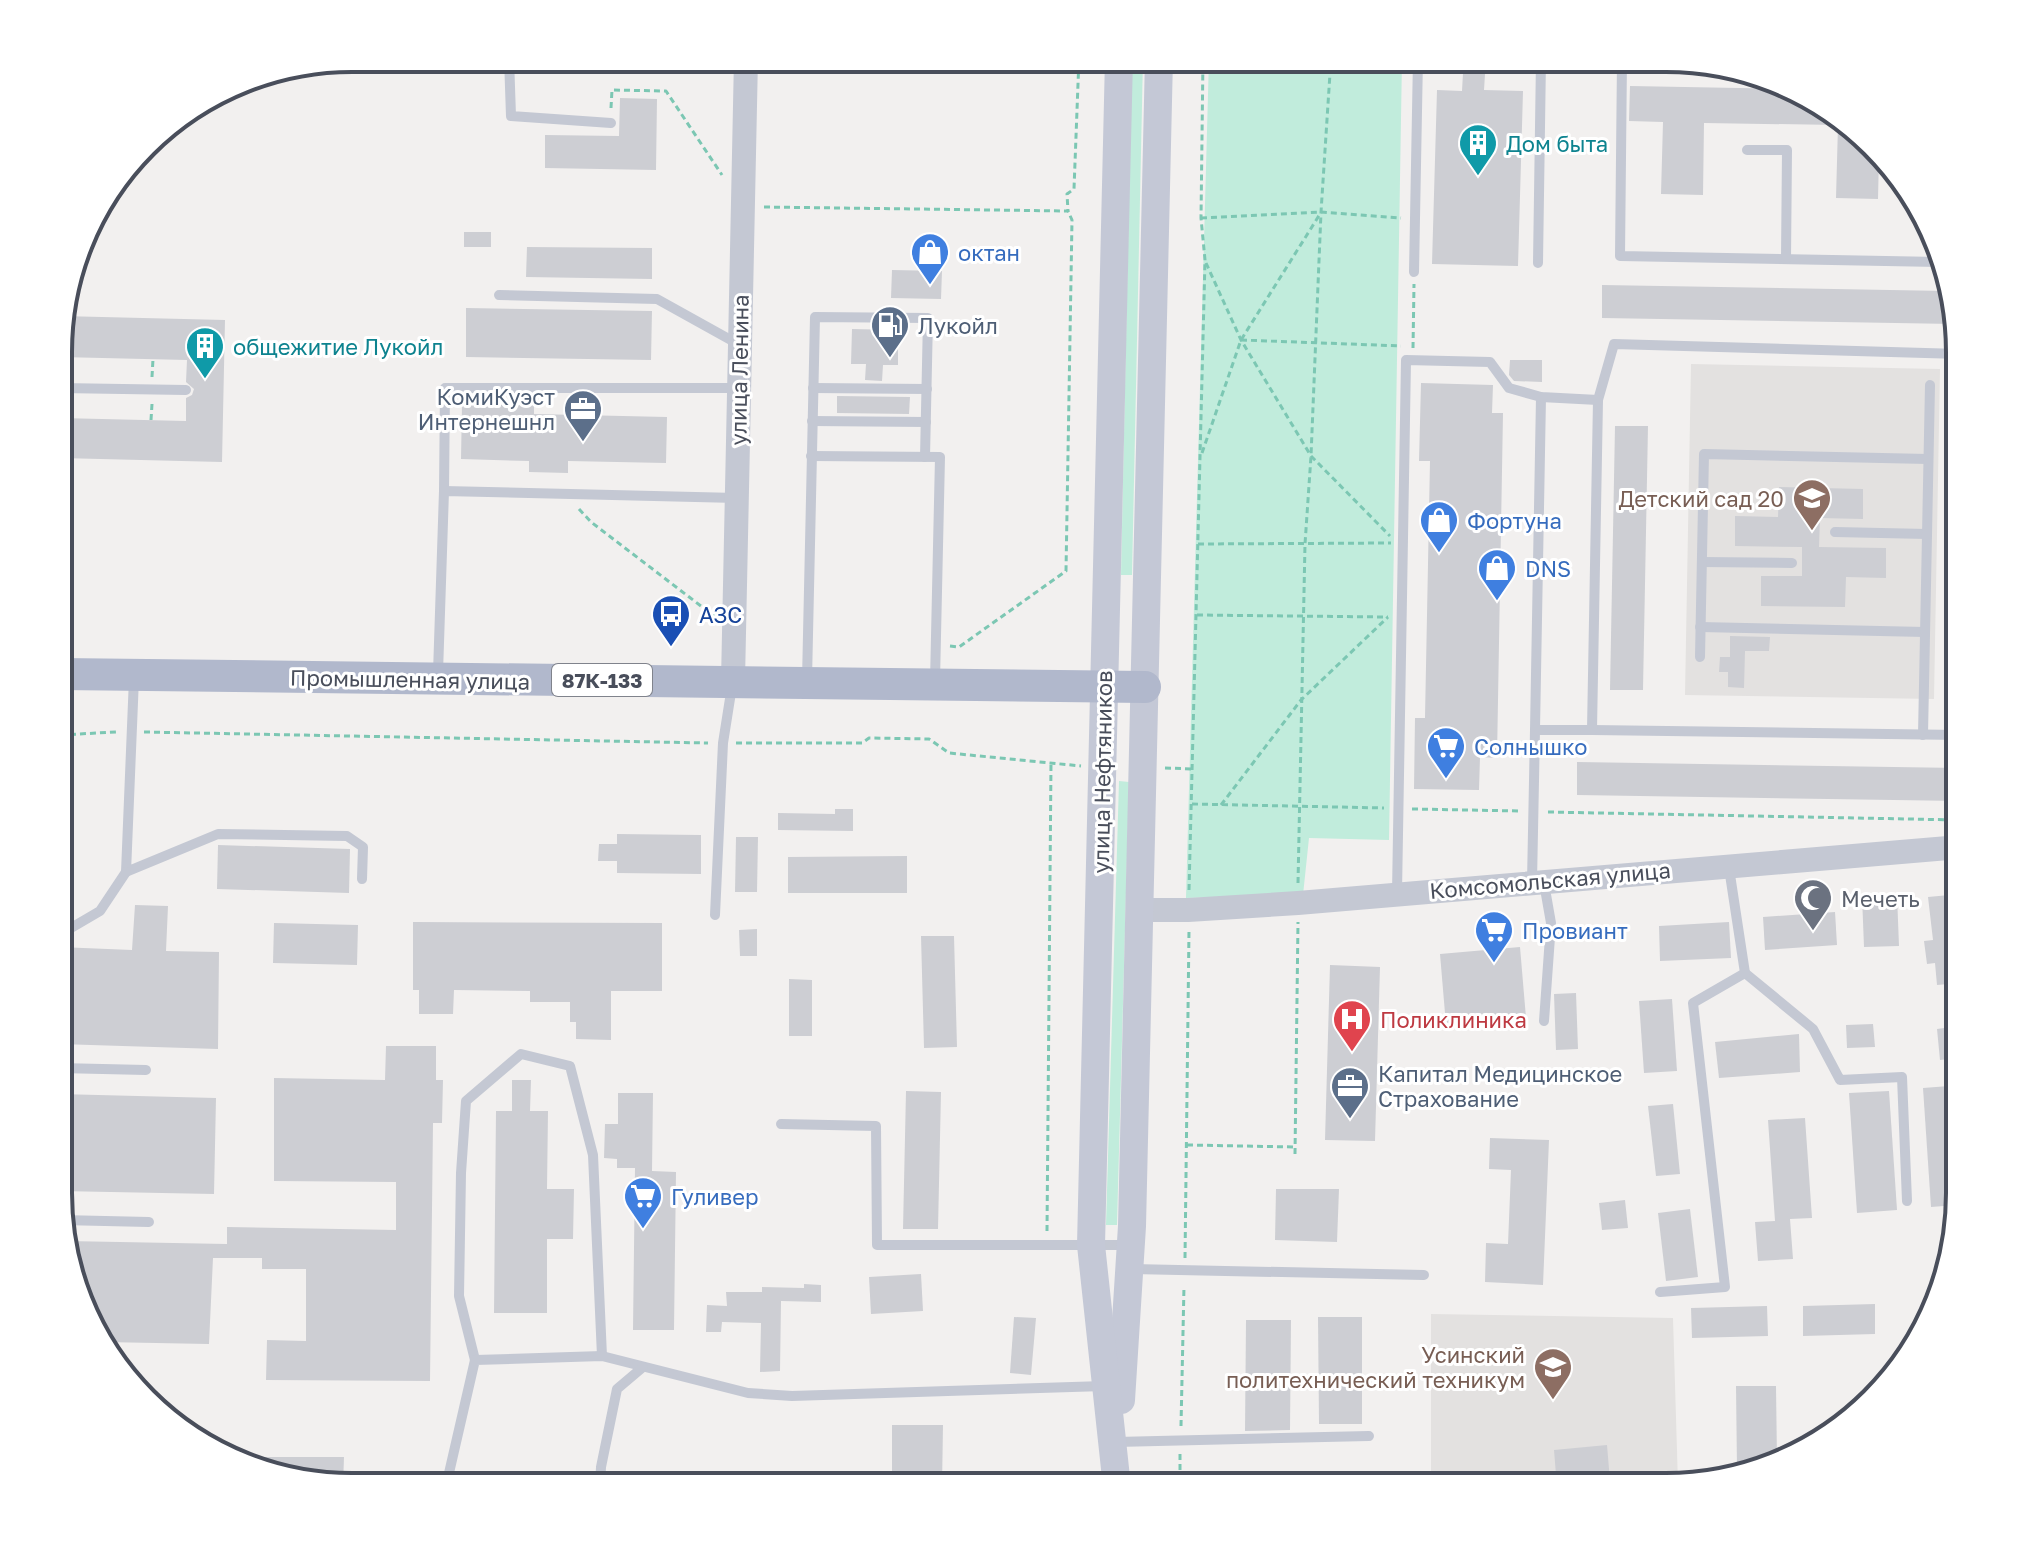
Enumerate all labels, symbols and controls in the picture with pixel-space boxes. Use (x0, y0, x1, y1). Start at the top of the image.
building icon: Дом быта (1457, 122, 1499, 177)
place label: Дом быта (1506, 130, 1608, 157)
shop icon: октан (909, 231, 951, 286)
place label: октан (958, 239, 1020, 266)
street label: улица Ленина (724, 294, 754, 446)
fuel station icon: Лукойл (869, 304, 911, 359)
place label: Лукойл (918, 312, 998, 339)
building icon: общежитие Лукойл (184, 325, 226, 380)
place label: общежитие Лукойл (233, 333, 443, 360)
place label: КомиКуэст Интернешнл (418, 383, 555, 435)
office icon: КомиКуэст Интернешнл (562, 388, 604, 443)
school or university icon: Детский сад 20 (1791, 477, 1833, 532)
place label: Детский сад 20 (1618, 485, 1784, 512)
shop icon: Фортуна (1418, 499, 1460, 554)
place label: Фортуна (1467, 507, 1562, 534)
shop icon: DNS (1476, 547, 1518, 602)
place label: DNS (1525, 555, 1571, 582)
bus stop icon: АЗС (650, 593, 692, 648)
place label: АЗС (699, 601, 742, 628)
street label: Промышленная улица (290, 663, 530, 695)
road number: 87К-133 (552, 664, 652, 696)
street label: улица Нефтяников (1087, 670, 1117, 874)
supermarket icon: Солнышко (1425, 725, 1467, 780)
place label: Солнышко (1474, 733, 1588, 760)
street label: Комсомольская улица (1428, 856, 1672, 904)
mosque icon: Мечеть (1792, 877, 1834, 932)
place label: Мечеть (1841, 885, 1920, 912)
supermarket icon: Провиант (1473, 909, 1515, 964)
place label: Провиант (1522, 917, 1628, 944)
hospital icon: Поликлиника (1331, 998, 1373, 1053)
place label: Поликлиника (1380, 1006, 1527, 1033)
place label: Капитал Медицинское Страхование (1378, 1060, 1622, 1112)
office icon: Капитал Медицинское Страхование (1329, 1065, 1371, 1120)
supermarket icon: Гуливер (622, 1175, 664, 1230)
place label: Гуливер (671, 1183, 758, 1210)
place label: Усинский политехнический техникум (1226, 1341, 1525, 1393)
school or university icon: Усинский политехнический техникум (1532, 1346, 1574, 1401)

